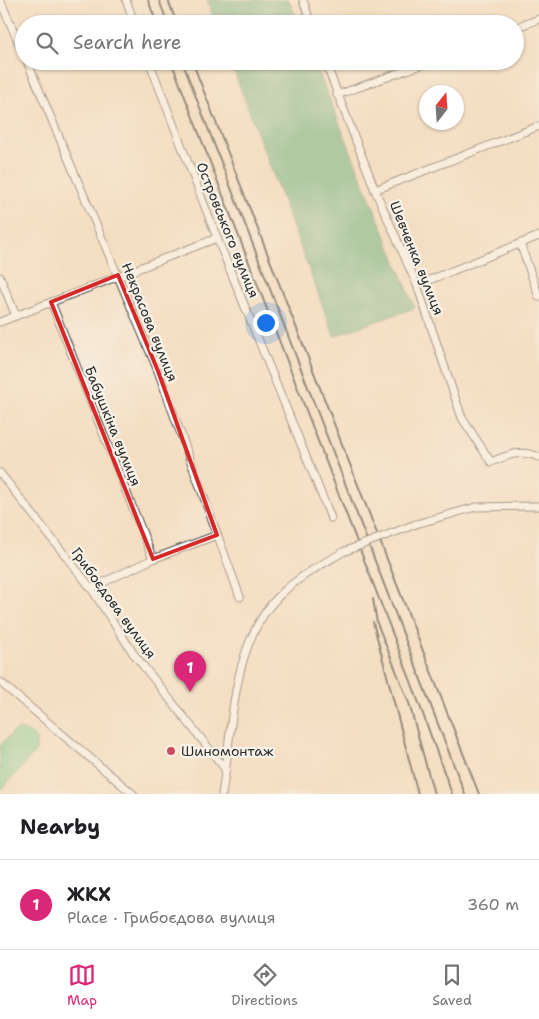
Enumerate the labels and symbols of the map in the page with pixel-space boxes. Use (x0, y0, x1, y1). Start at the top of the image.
north arrow (419, 85, 464, 130)
street label: Островського вулиця (193, 160, 263, 300)
street label: Шевченка вулиця (386, 198, 448, 318)
street label: Некрасова вулиця (118, 260, 182, 384)
your location (253, 310, 279, 336)
street label: Бабушкіна вулиця (81, 363, 145, 489)
street label: Грибоєдова вулиця (68, 544, 160, 662)
pin: 1 (174, 651, 206, 692)
place label: Шиномонтаж (181, 742, 274, 760)
marker: Шиномонтаж (165, 745, 177, 757)

